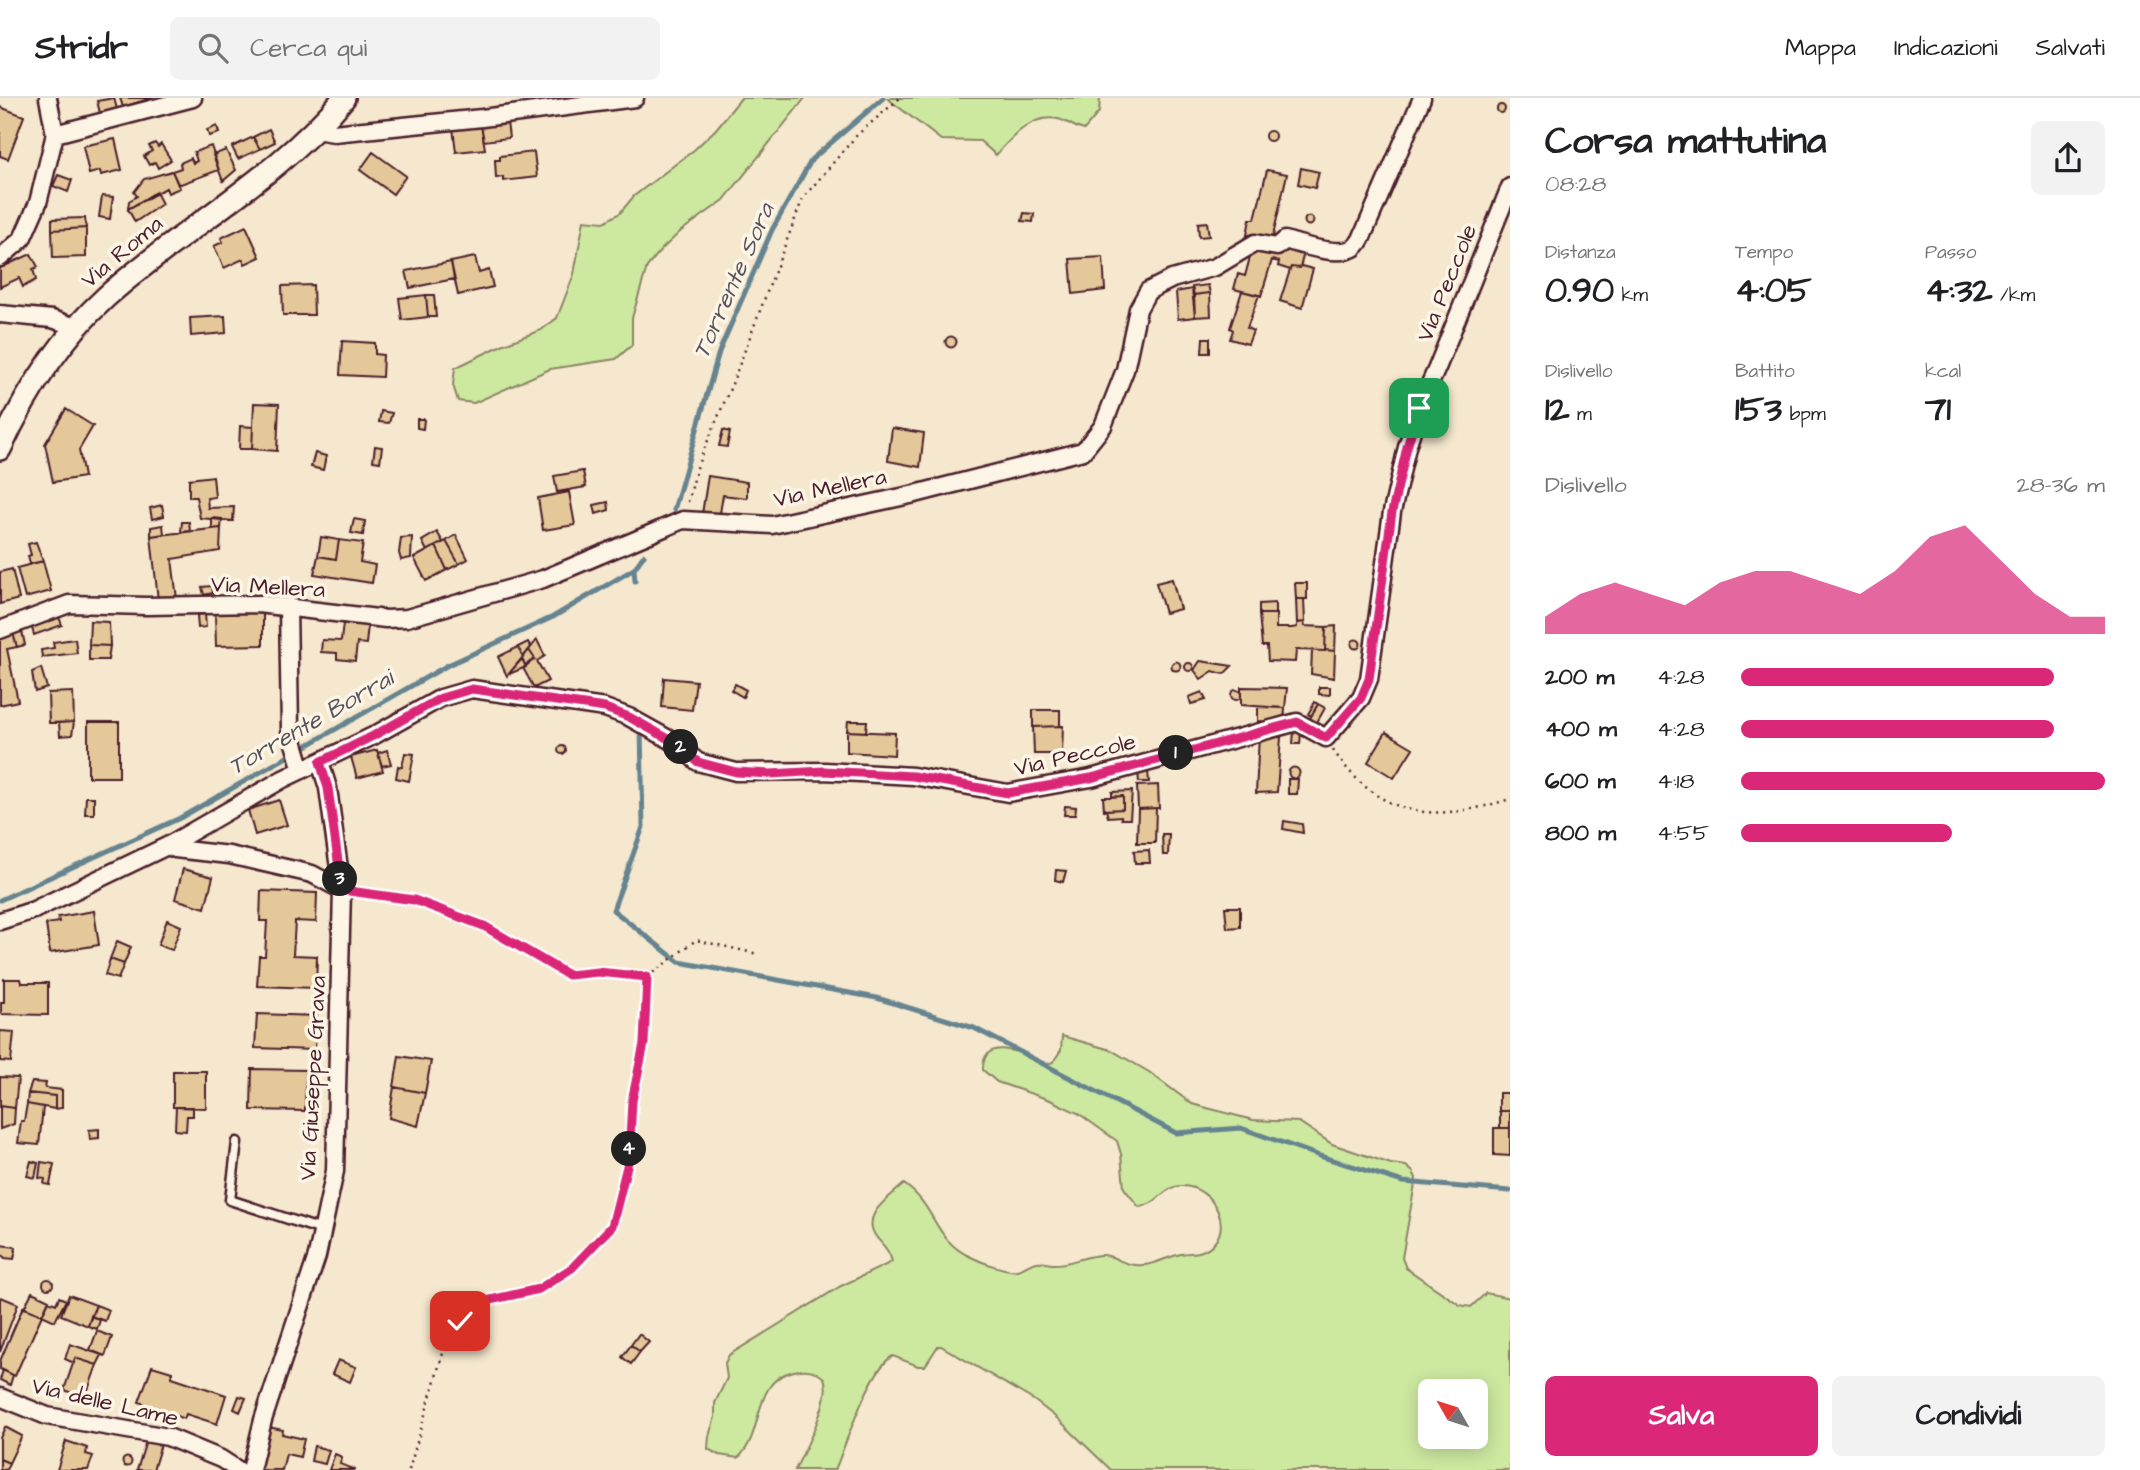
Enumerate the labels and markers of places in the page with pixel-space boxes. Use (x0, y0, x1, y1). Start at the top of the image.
pin (1389, 378, 1449, 438)
pin: 2 (664, 730, 698, 764)
pin: 1 (1158, 736, 1194, 770)
pin: 3 (322, 862, 358, 896)
pin: 4 (612, 1132, 646, 1166)
pin (430, 1291, 490, 1351)

